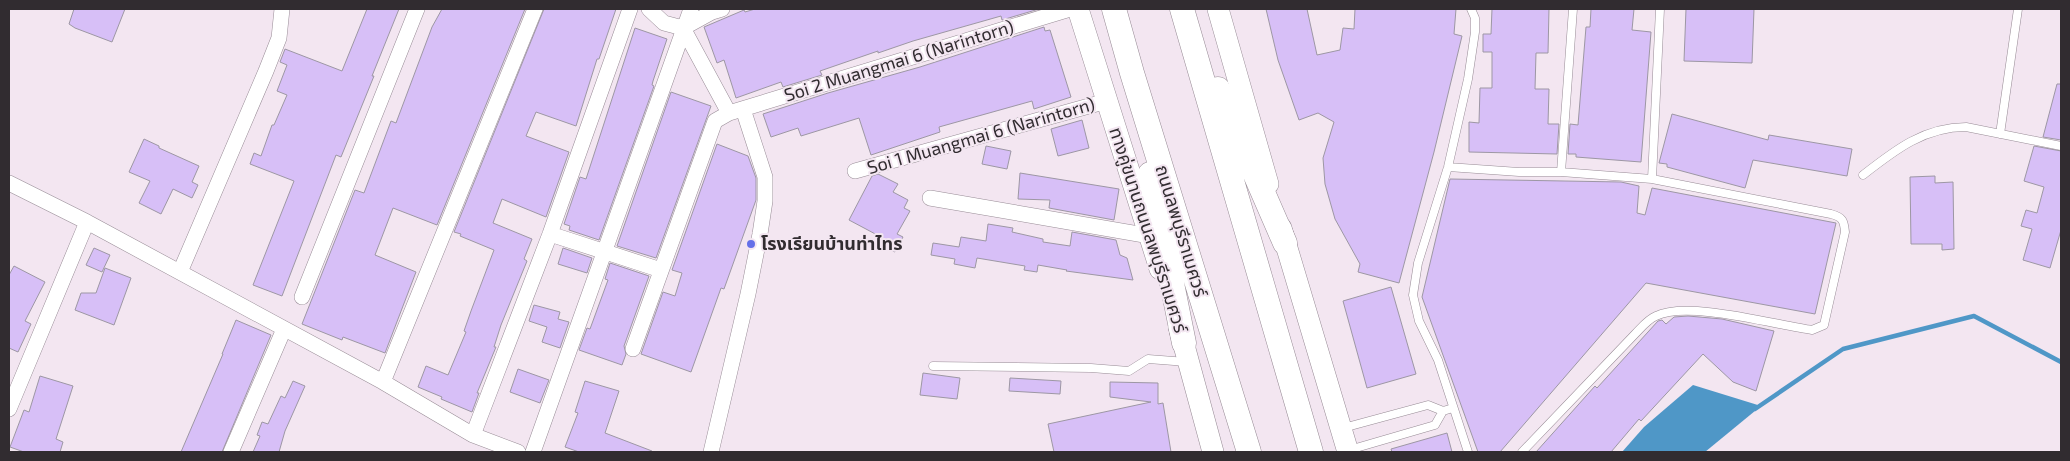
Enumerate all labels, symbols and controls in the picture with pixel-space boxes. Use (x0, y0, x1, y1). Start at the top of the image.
street label: Soi 2 Muangmai 6 (Narintorn) (781, 15, 1016, 105)
street label: Soi 1 Muangmai 6 (Narintorn) (864, 92, 1097, 178)
street label: ทางคู่ขนานถนนลพบุรีราเมศวร์ (1105, 124, 1191, 336)
street label: ถนนลพบุรีราเมศวร์ (1151, 162, 1211, 300)
place label: โรงเรียนบ้านท่าไทร (761, 232, 902, 254)
marker: โรงเรียนบ้านท่าไทร (745, 238, 757, 250)

